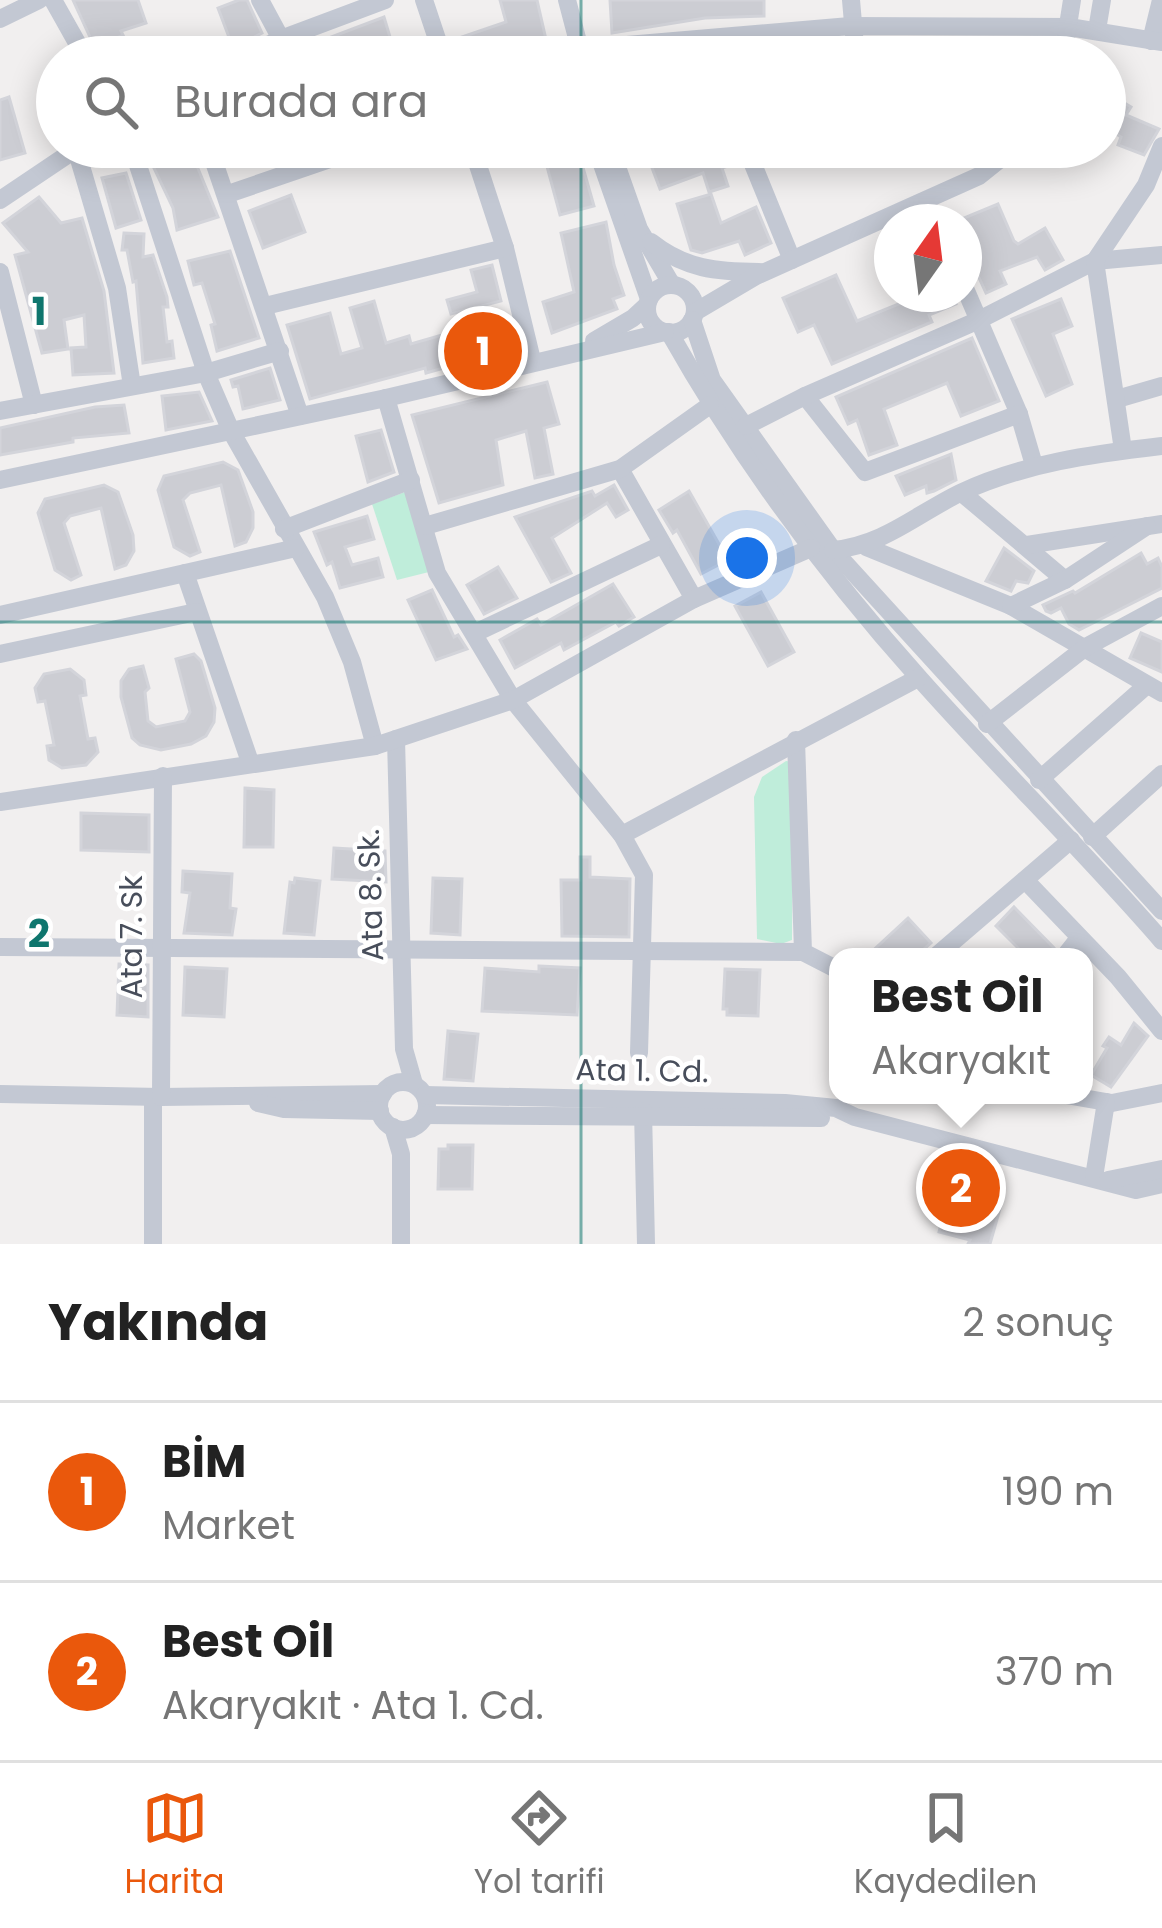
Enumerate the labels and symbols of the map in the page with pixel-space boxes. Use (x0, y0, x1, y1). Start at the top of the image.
north arrow (874, 204, 982, 312)
text: 1 (32, 284, 46, 339)
pin: 1 (444, 306, 522, 396)
your location (717, 528, 777, 588)
street label: Ata 8. Sk. (347, 828, 394, 962)
street label: Ata 7. Sk (110, 875, 153, 999)
text: 2 (28, 906, 50, 961)
street label: Ata 1. Cd. (575, 1048, 709, 1093)
pin: 2 (922, 1143, 1000, 1233)

